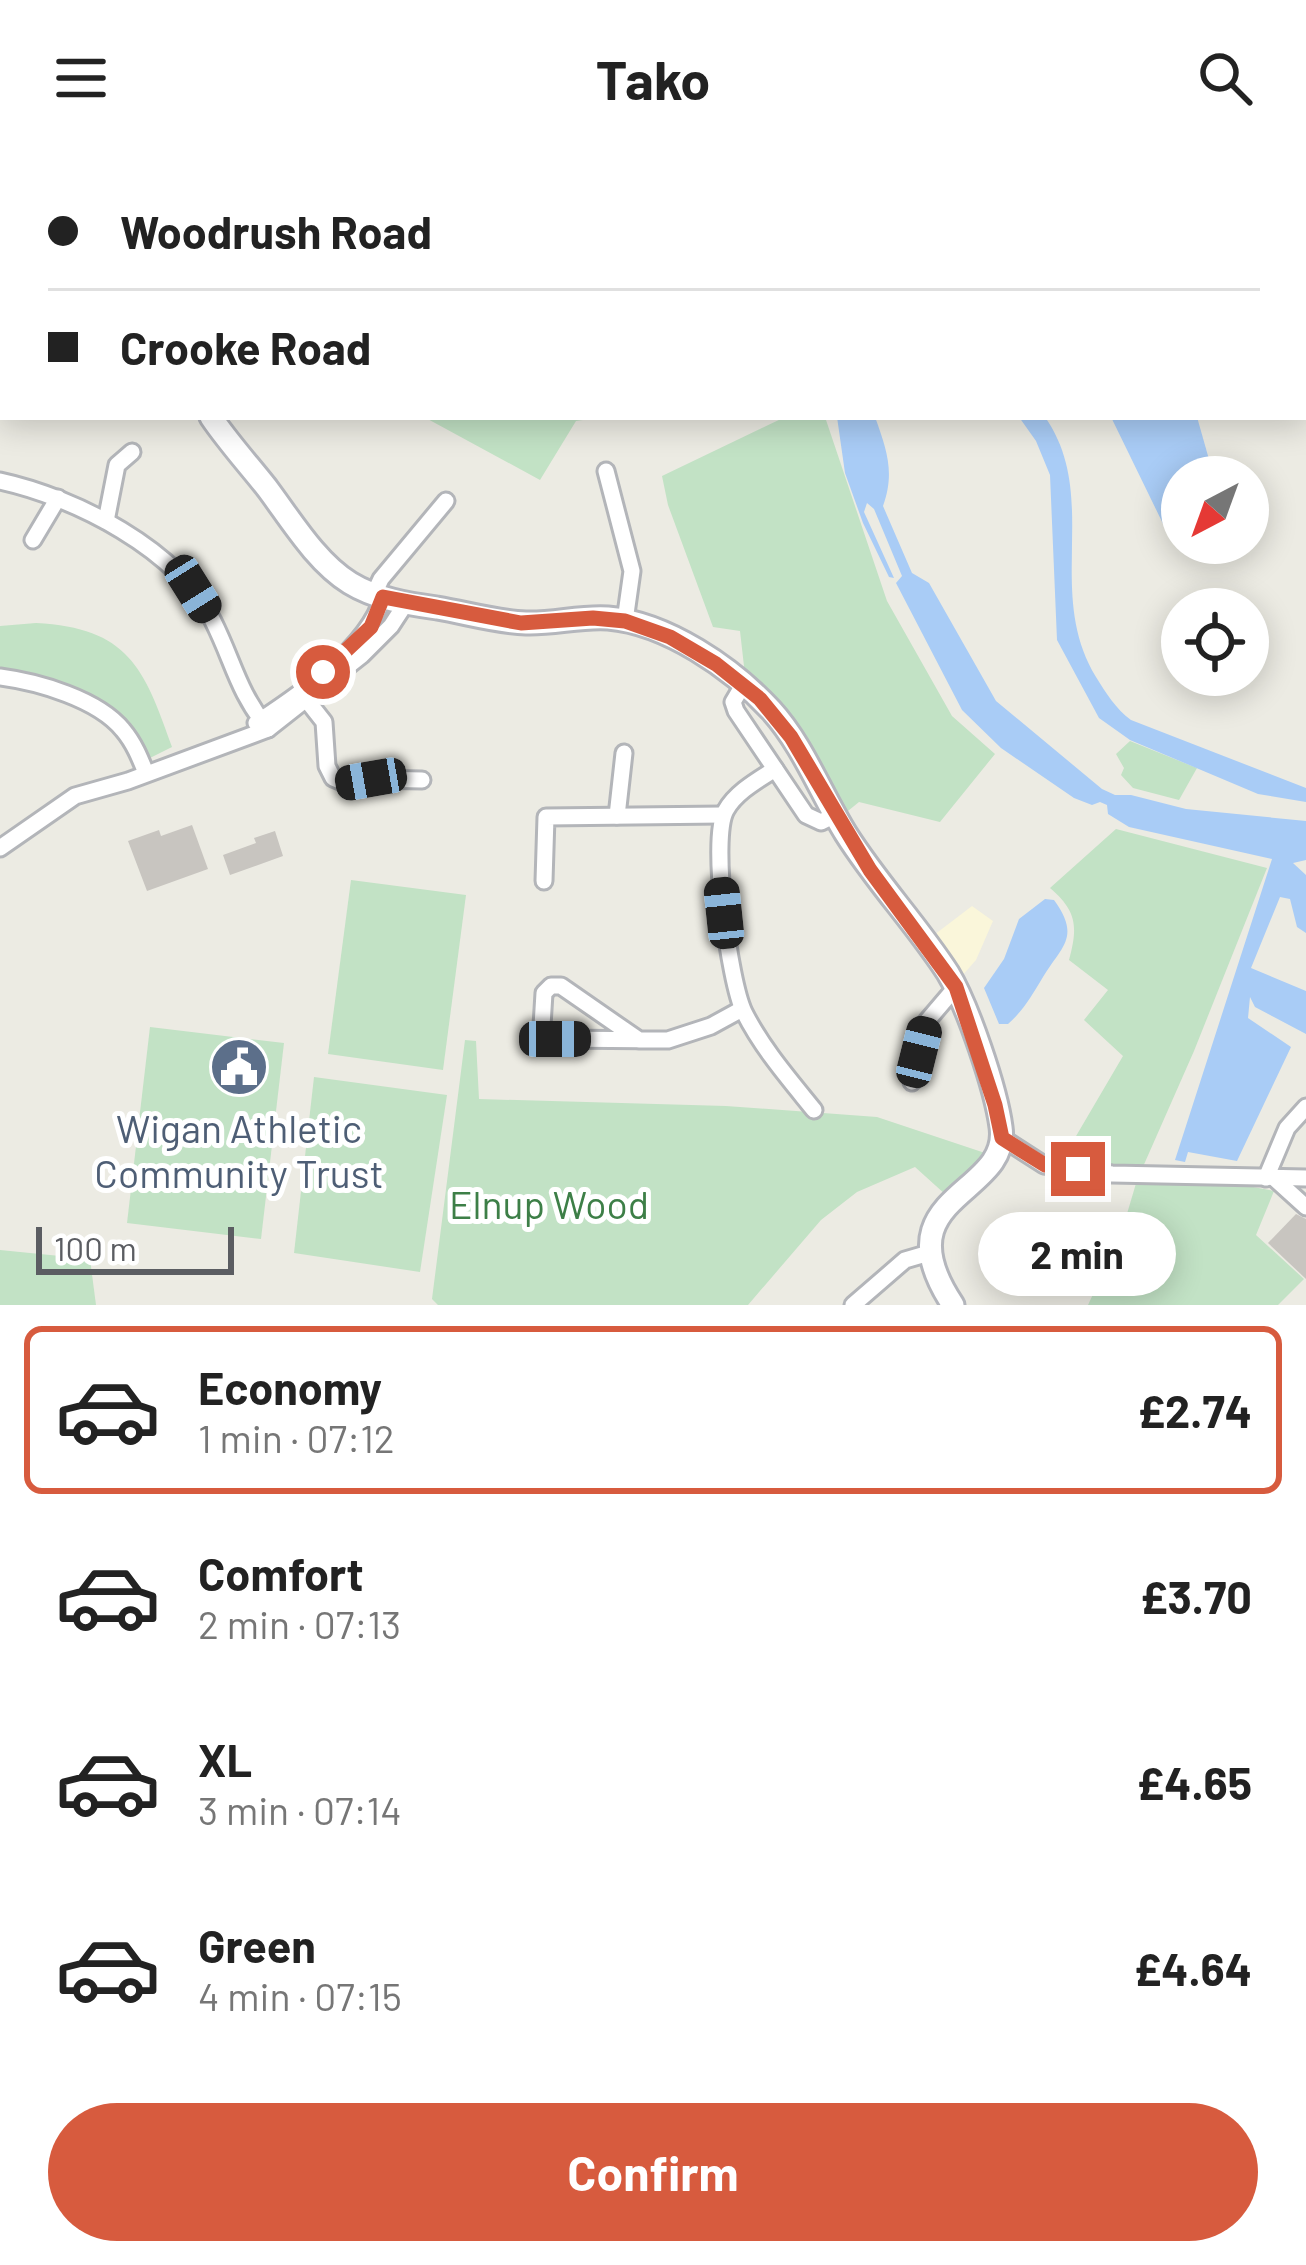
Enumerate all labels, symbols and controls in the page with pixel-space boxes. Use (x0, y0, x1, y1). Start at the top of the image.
icon: menu (48, 45, 114, 111)
icon: search (1192, 45, 1258, 111)
text: Tako (596, 46, 710, 111)
text: Woodrush Road (120, 204, 432, 258)
text: Crooke Road (120, 320, 371, 374)
north arrow (1161, 456, 1269, 564)
map controls (1161, 456, 1269, 696)
car (159, 549, 227, 629)
button: locate (1161, 588, 1269, 696)
route start (296, 645, 350, 699)
car (332, 755, 410, 803)
car (702, 875, 746, 951)
car (893, 1013, 945, 1091)
car (519, 1021, 591, 1057)
public building icon: Wigan Athletic Community Trust (208, 1036, 270, 1098)
place label: Wigan Athletic Community Trust (94, 1104, 384, 1196)
route end (1051, 1142, 1105, 1196)
park label: Elnup Wood (449, 1180, 649, 1227)
callout: 2 min (979, 1211, 1177, 1295)
scale bar (36, 1221, 234, 1274)
text: 100 m (54, 1228, 137, 1268)
text: 2 min (1030, 1230, 1124, 1277)
icon: car (54, 1356, 162, 1464)
text: Economy (198, 1360, 382, 1414)
text: £2.74 (1138, 1383, 1252, 1437)
text: 1 min · 07:12 (198, 1414, 395, 1461)
icon: car (54, 1542, 162, 1650)
text: Comfort (198, 1546, 364, 1600)
text: £3.70 (1140, 1569, 1252, 1623)
text: 2 min · 07:13 (198, 1600, 401, 1647)
icon: car (54, 1728, 162, 1836)
text: XL (198, 1732, 252, 1786)
text: £4.65 (1137, 1755, 1252, 1809)
text: 3 min · 07:14 (198, 1786, 402, 1833)
icon: car (54, 1914, 162, 2022)
text: Green (198, 1918, 316, 1972)
text: £4.64 (1134, 1941, 1252, 1995)
text: 4 min · 07:15 (198, 1972, 402, 2019)
button: Confirm (48, 2103, 1258, 2241)

